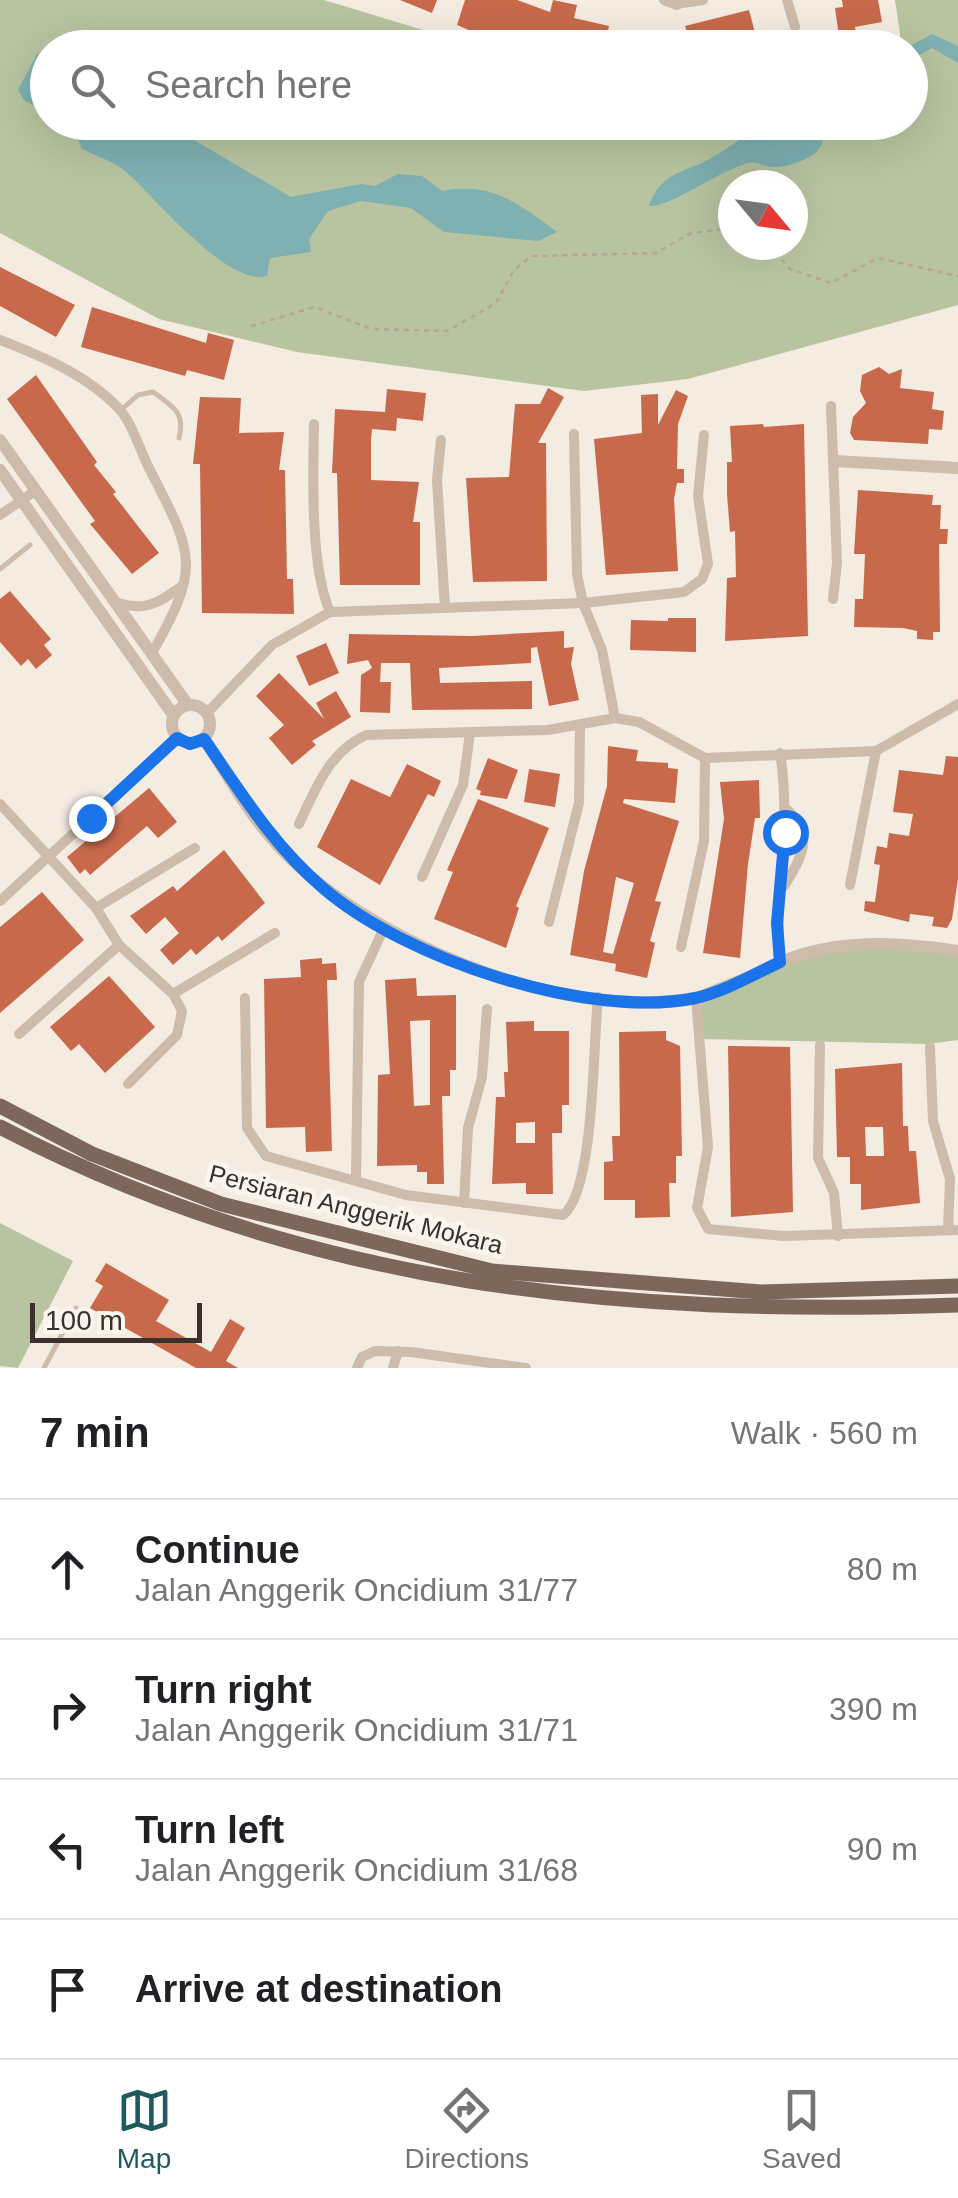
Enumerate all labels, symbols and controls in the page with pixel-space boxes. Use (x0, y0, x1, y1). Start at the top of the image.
search box (30, 30, 928, 140)
icon: search (65, 58, 120, 113)
text: Search here (145, 64, 352, 106)
north arrow (718, 170, 808, 260)
route end (69, 796, 115, 842)
route start (763, 810, 809, 856)
street label: Persiaran Anggerik Mokara (206, 1159, 506, 1259)
scale bar (30, 1298, 202, 1342)
text: 100 m (45, 1305, 123, 1336)
text: 7 min (40, 1409, 150, 1456)
text: Walk · 560 m (731, 1415, 918, 1451)
text: Continue (135, 1529, 300, 1571)
icon: ahead (40, 1542, 95, 1597)
text: 80 m (847, 1551, 918, 1587)
text: Jalan Anggerik Oncidium 31/77 (135, 1572, 578, 1608)
text: Turn right (135, 1669, 312, 1711)
icon: right (40, 1682, 95, 1737)
text: 390 m (829, 1691, 918, 1727)
text: Jalan Anggerik Oncidium 31/71 (135, 1712, 578, 1748)
text: Turn left (135, 1809, 284, 1851)
icon: left (40, 1822, 95, 1877)
text: 90 m (847, 1831, 918, 1867)
text: Jalan Anggerik Oncidium 31/68 (135, 1852, 578, 1888)
icon: arrive (40, 1962, 95, 2017)
text: Arrive at destination (135, 1968, 502, 2010)
tab: Map (117, 2083, 172, 2175)
tab: Directions (405, 2083, 529, 2175)
tab: Saved (762, 2083, 841, 2175)

